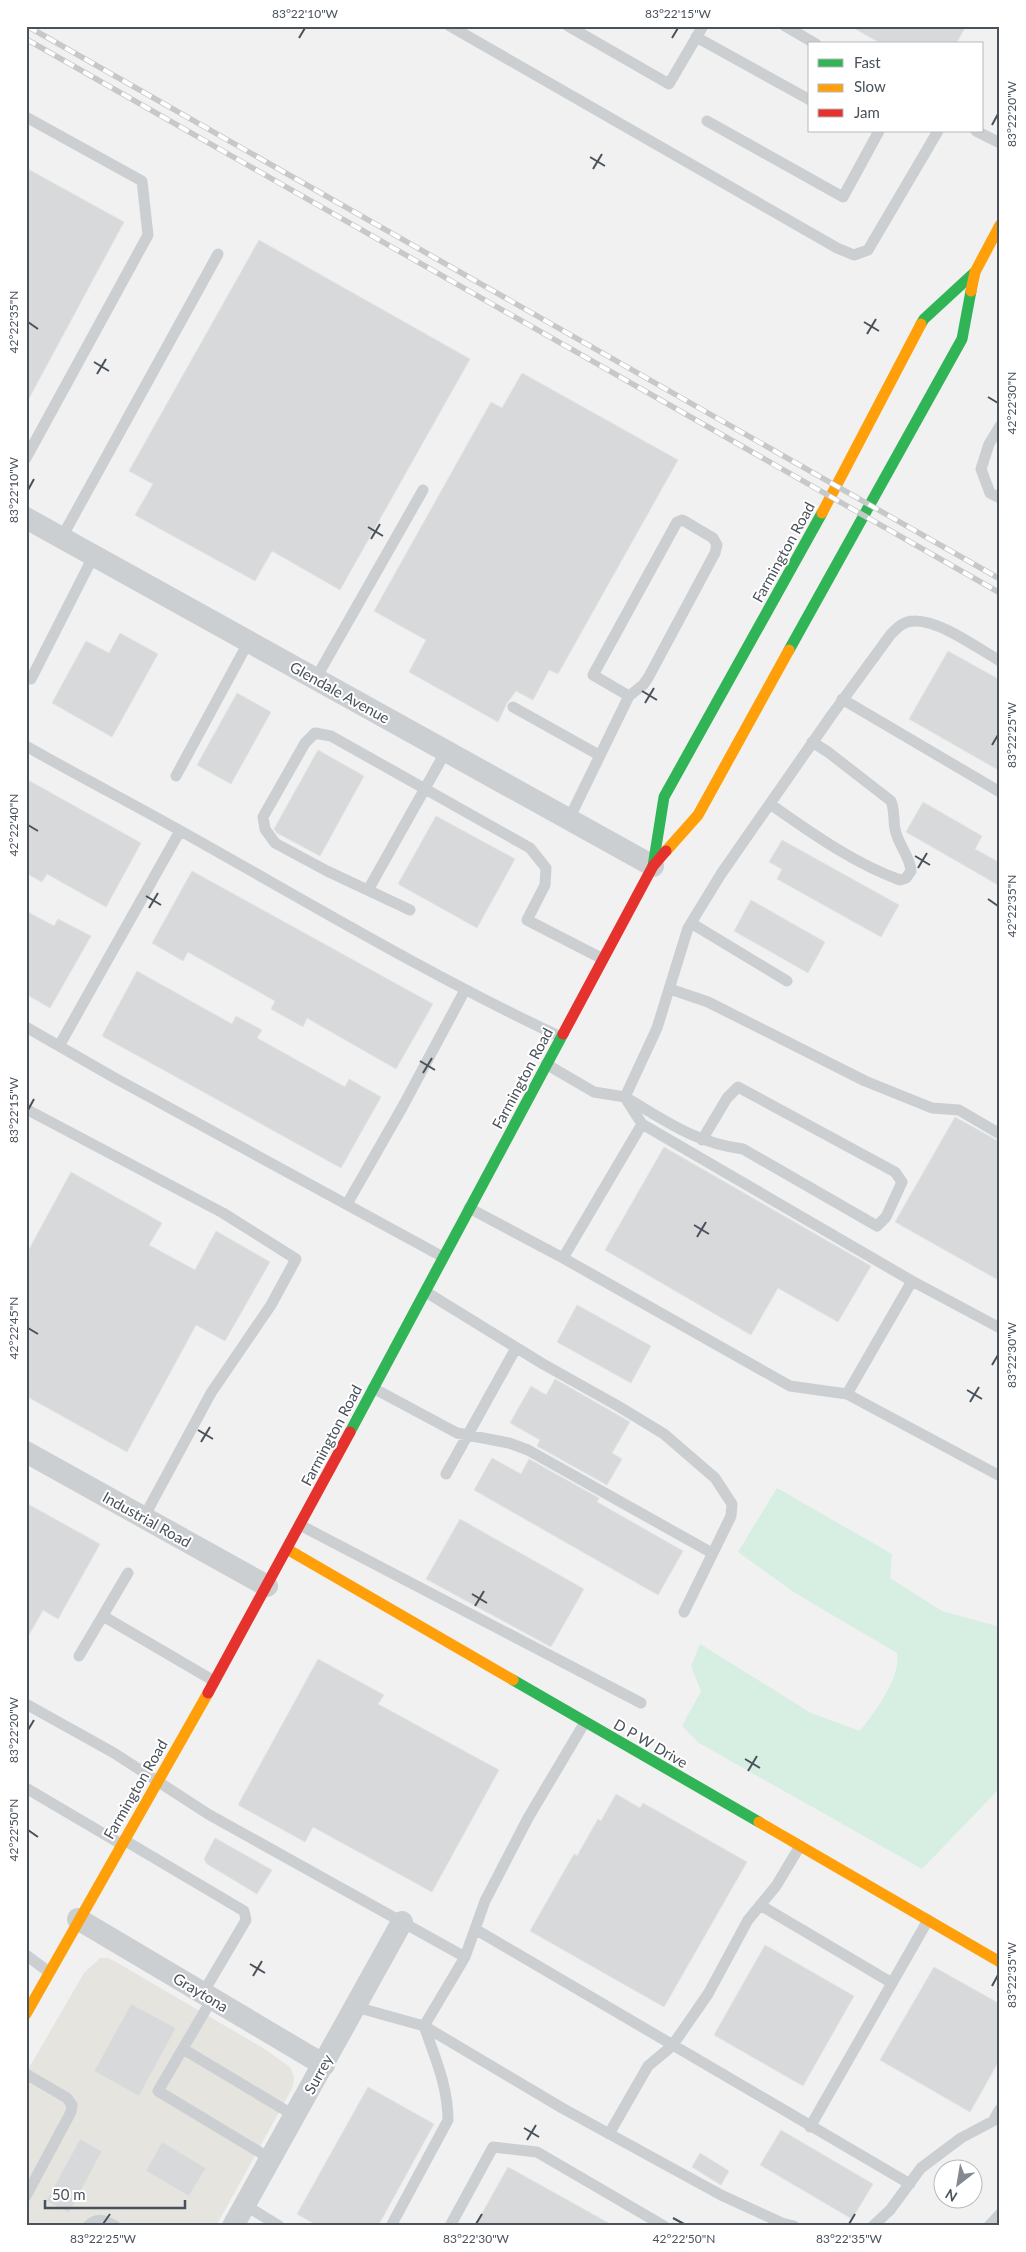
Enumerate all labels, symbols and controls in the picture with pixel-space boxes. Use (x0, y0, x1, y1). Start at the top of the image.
text: 83°22'10"W (272, 6, 339, 21)
text: 83°22'15"W (645, 6, 712, 21)
legend (808, 42, 984, 132)
text: Fast (854, 53, 881, 71)
text: Slow (854, 77, 886, 95)
text: 83°22'20"W (1004, 80, 1019, 147)
text: Jam (854, 103, 880, 121)
text: 42°22'35"N (6, 291, 21, 353)
text: 42°22'30"N (1004, 372, 1019, 434)
text: 83°22'10"W (6, 456, 21, 523)
street label: Farmington Road (748, 499, 818, 605)
street label: Glendale Avenue (287, 657, 393, 727)
text: 83°22'25"W (1004, 701, 1019, 768)
text: 42°22'40"N (6, 794, 21, 856)
text: 42°22'35"N (1004, 875, 1019, 937)
street label: Farmington Road (488, 1024, 556, 1132)
text: 83°22'15"W (6, 1076, 21, 1143)
text: 42°22'45"N (6, 1297, 21, 1359)
text: 83°22'30"W (1004, 1321, 1019, 1388)
street label: Farmington Road (297, 1381, 365, 1489)
street label: Industrial Road (100, 1487, 194, 1551)
text: 83°22'20"W (6, 1696, 21, 1763)
street label: D P W Drive (611, 1715, 691, 1771)
street label: Farmington Road (99, 1736, 171, 1842)
text: 42°22'50"N (6, 1799, 21, 1861)
text: 83°22'35"W (1004, 1941, 1019, 2008)
street label: Graytona (170, 1969, 232, 2015)
street label: Surrey (300, 2051, 336, 2097)
north arrow (934, 2160, 984, 2210)
scale bar (45, 2177, 185, 2209)
text: 50 m (52, 2185, 86, 2203)
text: N (942, 2186, 960, 2206)
text: 83°22'25"W (70, 2231, 137, 2246)
text: 83°22'30"W (443, 2231, 510, 2246)
text: 42°22'50"N (653, 2231, 715, 2246)
text: 83°22'35"W (816, 2231, 883, 2246)

